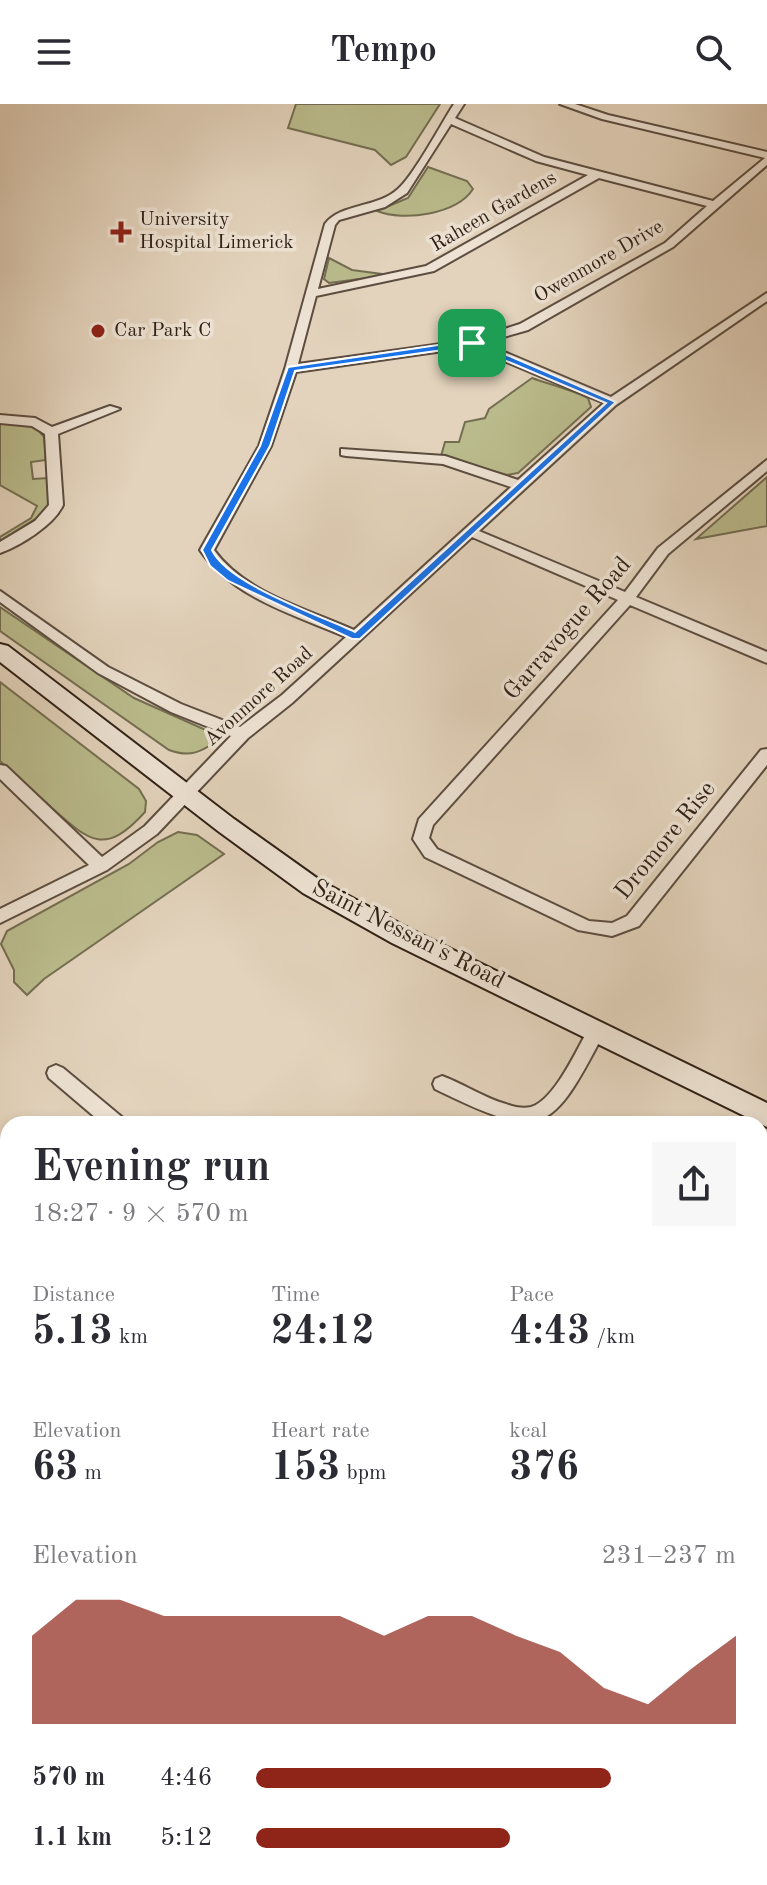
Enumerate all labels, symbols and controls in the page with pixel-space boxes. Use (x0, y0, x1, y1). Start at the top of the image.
icon: menu (32, 30, 76, 74)
icon: search (691, 30, 735, 74)
text: Tempo (330, 34, 437, 70)
street label: Raheen Gardens (428, 168, 560, 256)
place label: University Hospital Limerick (139, 210, 294, 253)
street label: Owenmore Drive (531, 217, 667, 307)
marker: University Hospital Limerick (110, 221, 132, 243)
pin (438, 309, 506, 377)
place label: Car Park C (114, 321, 211, 341)
icon: arrive (450, 321, 494, 365)
marker: Car Park C (89, 322, 107, 340)
street label: Garravogue Road (500, 553, 636, 705)
street label: Avonmore Road (201, 643, 317, 751)
street label: Dromore Rise (611, 777, 721, 905)
street label: Saint Nessan's Road (308, 876, 508, 994)
button: share (652, 1142, 736, 1226)
text: Evening run (32, 1146, 270, 1190)
text: 18:27 · 9 × 570 m (32, 1201, 249, 1227)
text: Distance (32, 1284, 115, 1306)
text: Time (271, 1284, 320, 1306)
text: Pace (509, 1284, 554, 1306)
text: 5.13 (32, 1313, 113, 1353)
text: 24:12 (271, 1313, 375, 1353)
text: 4:43 (509, 1313, 590, 1353)
text: km (113, 1326, 148, 1348)
text: /km (590, 1326, 635, 1348)
text: Elevation (32, 1420, 122, 1442)
text: Heart rate (271, 1420, 370, 1442)
text: kcal (509, 1420, 547, 1442)
text: 63 (32, 1449, 78, 1489)
text: 153 (271, 1449, 340, 1489)
text: 376 (509, 1449, 579, 1489)
text: m (78, 1462, 102, 1484)
text: bpm (340, 1462, 387, 1484)
text: Elevation (32, 1543, 138, 1569)
text: 231–237 m (601, 1543, 736, 1569)
text: 570 m (32, 1765, 105, 1791)
text: 4:46 (160, 1765, 213, 1791)
text: 1.1 km (32, 1825, 112, 1851)
text: 5:12 (160, 1825, 213, 1851)

